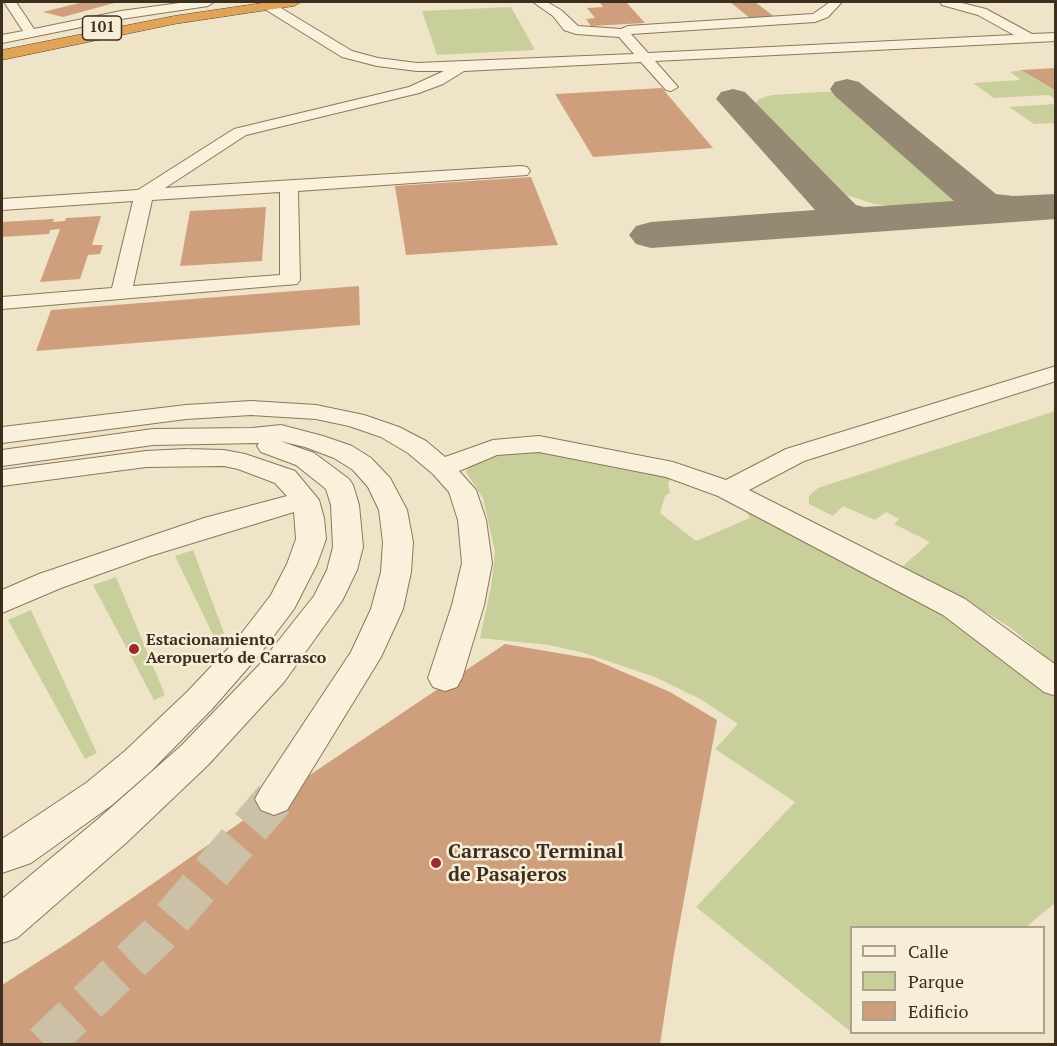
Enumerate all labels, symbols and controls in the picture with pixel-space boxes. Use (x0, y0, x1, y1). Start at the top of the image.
road number: 101 (82, 16, 122, 40)
place label: Estacionamiento Aeropuerto de Carrasco (146, 630, 326, 668)
marker: Estacionamiento Aeropuerto de Carrasco (127, 642, 141, 656)
place label: Carrasco Terminal de Pasajeros (448, 840, 624, 887)
marker: Carrasco Terminal de Pasajeros (429, 856, 443, 870)
legend (850, 926, 1045, 1034)
text: Calle (908, 939, 949, 963)
text: Parque (908, 969, 964, 993)
text: Edificio (908, 999, 968, 1023)

